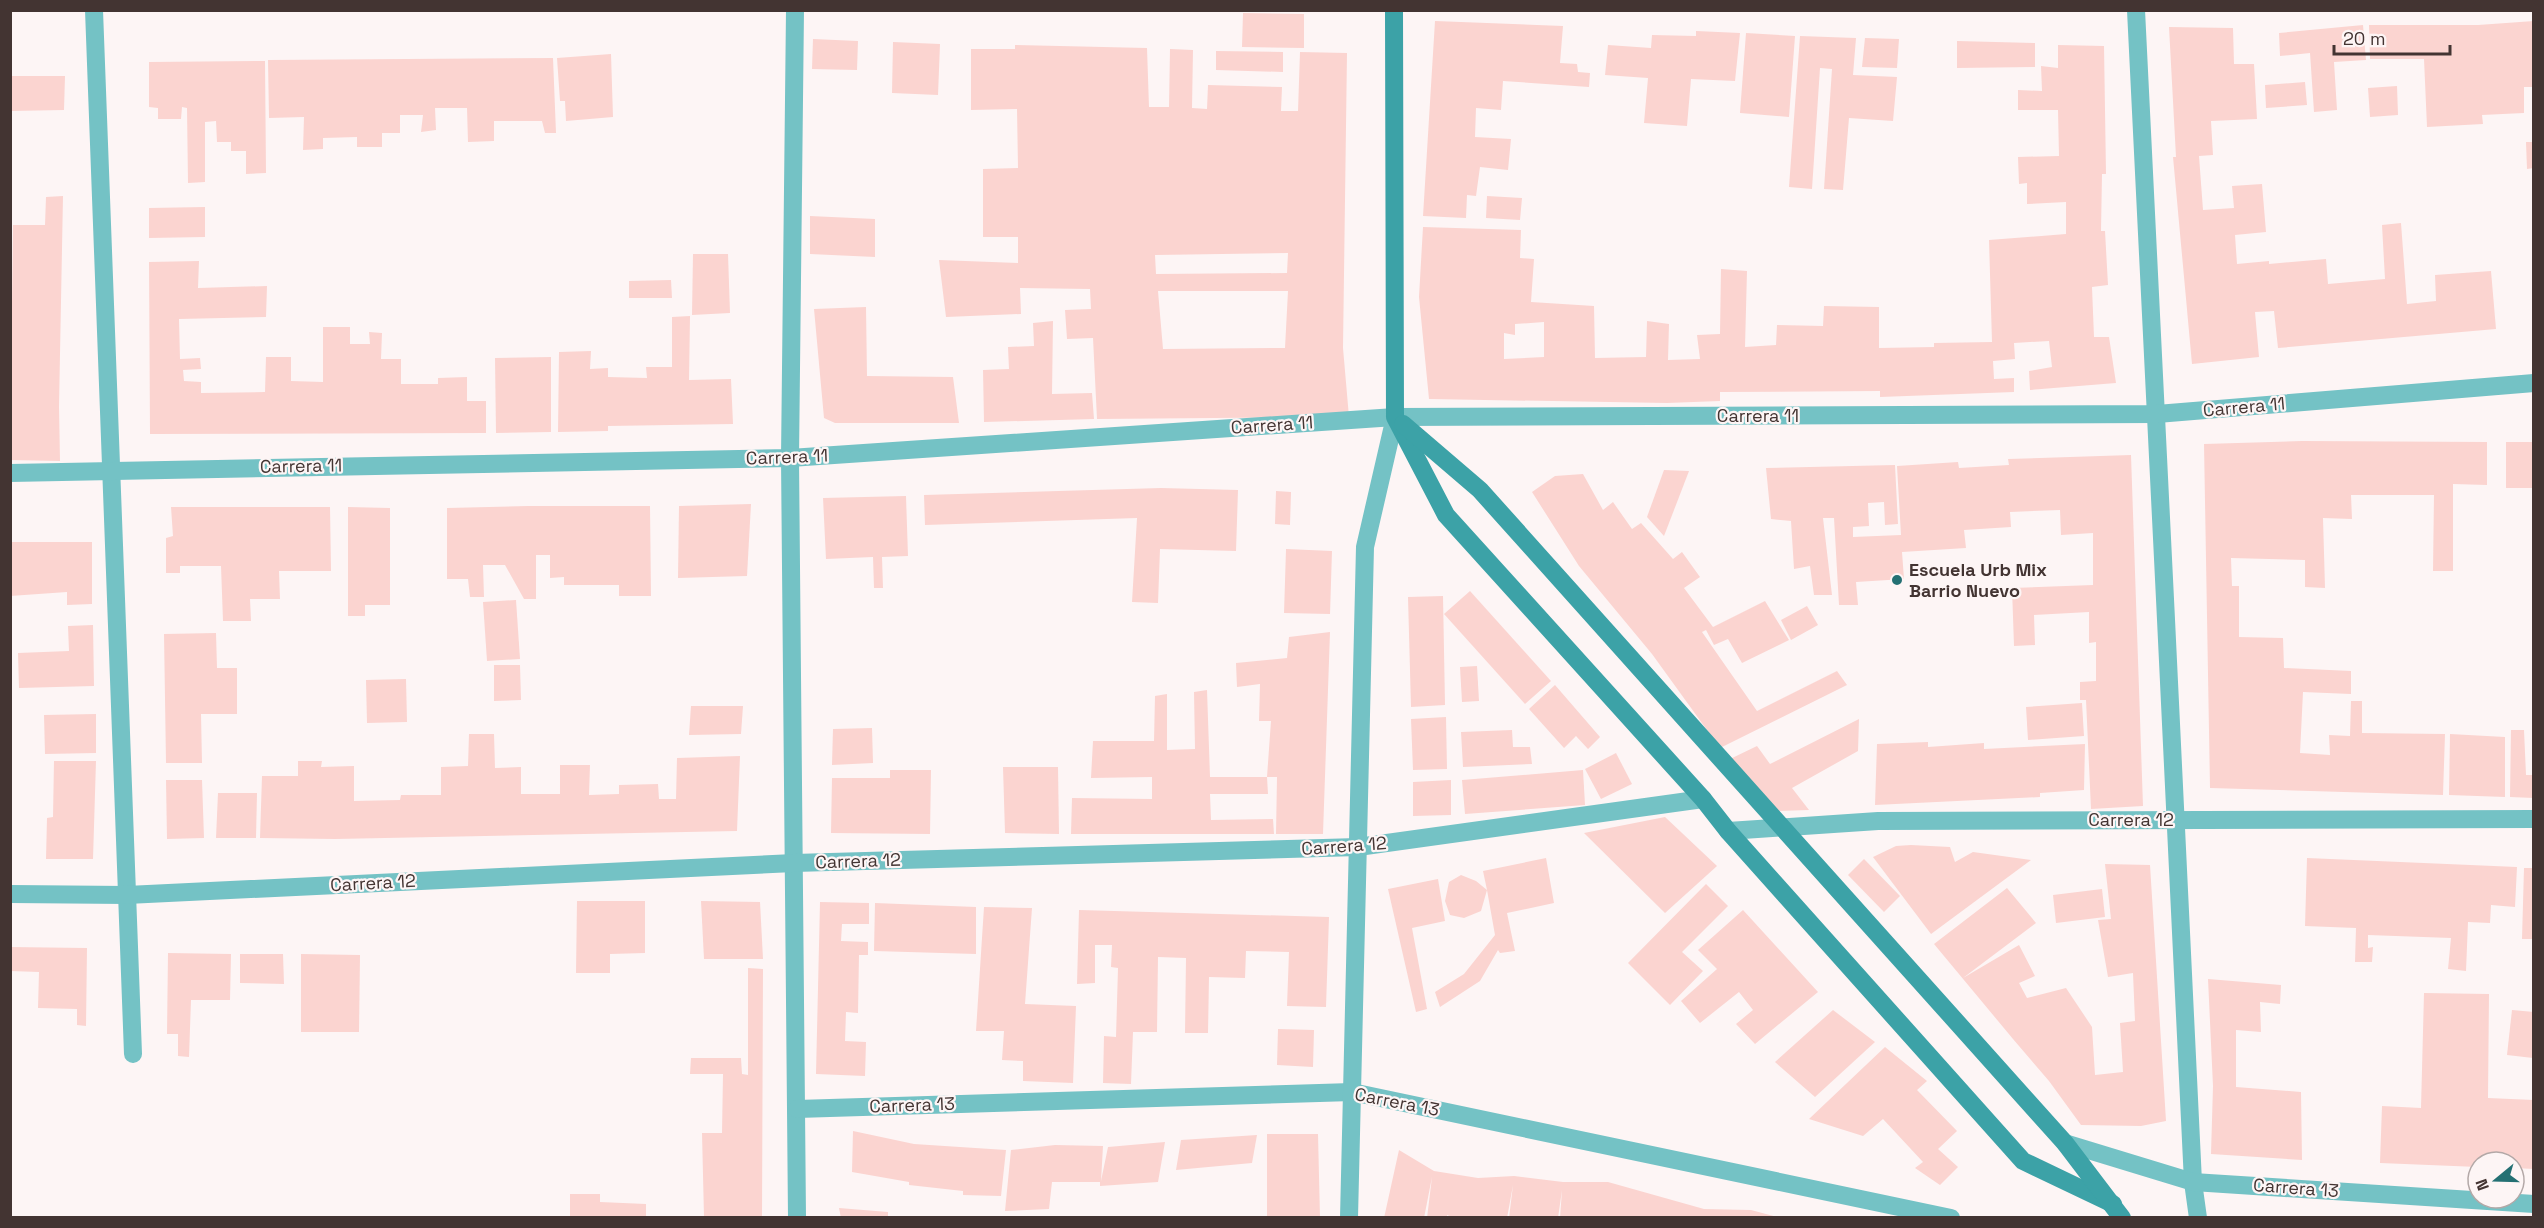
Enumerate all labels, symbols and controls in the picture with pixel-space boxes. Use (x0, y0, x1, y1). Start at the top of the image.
scale bar (2334, 18, 2450, 56)
text: 20 m (2343, 27, 2386, 50)
street label: Carrera 11 (2202, 391, 2286, 422)
street label: Carrera 11 (1717, 404, 1799, 427)
street label: Carrera 11 (1230, 410, 1314, 439)
street label: Carrera 11 (745, 444, 829, 469)
street label: Carrera 11 (260, 453, 342, 478)
place label: Escuela Urb Mix Barrio Nuevo (1909, 558, 2047, 602)
marker: Escuela Urb Mix Barrio Nuevo (1890, 573, 1904, 587)
street label: Carrera 12 (2088, 808, 2174, 831)
street label: Carrera 12 (1300, 831, 1387, 860)
street label: Carrera 12 (815, 848, 901, 873)
street label: Carrera 12 (330, 869, 416, 896)
street label: Carrera 13 (1353, 1082, 1441, 1121)
street label: Carrera 13 (869, 1092, 955, 1117)
north arrow (2466, 1150, 2526, 1210)
street label: Carrera 13 (2253, 1173, 2340, 1202)
text: N (2471, 1176, 2494, 1193)

